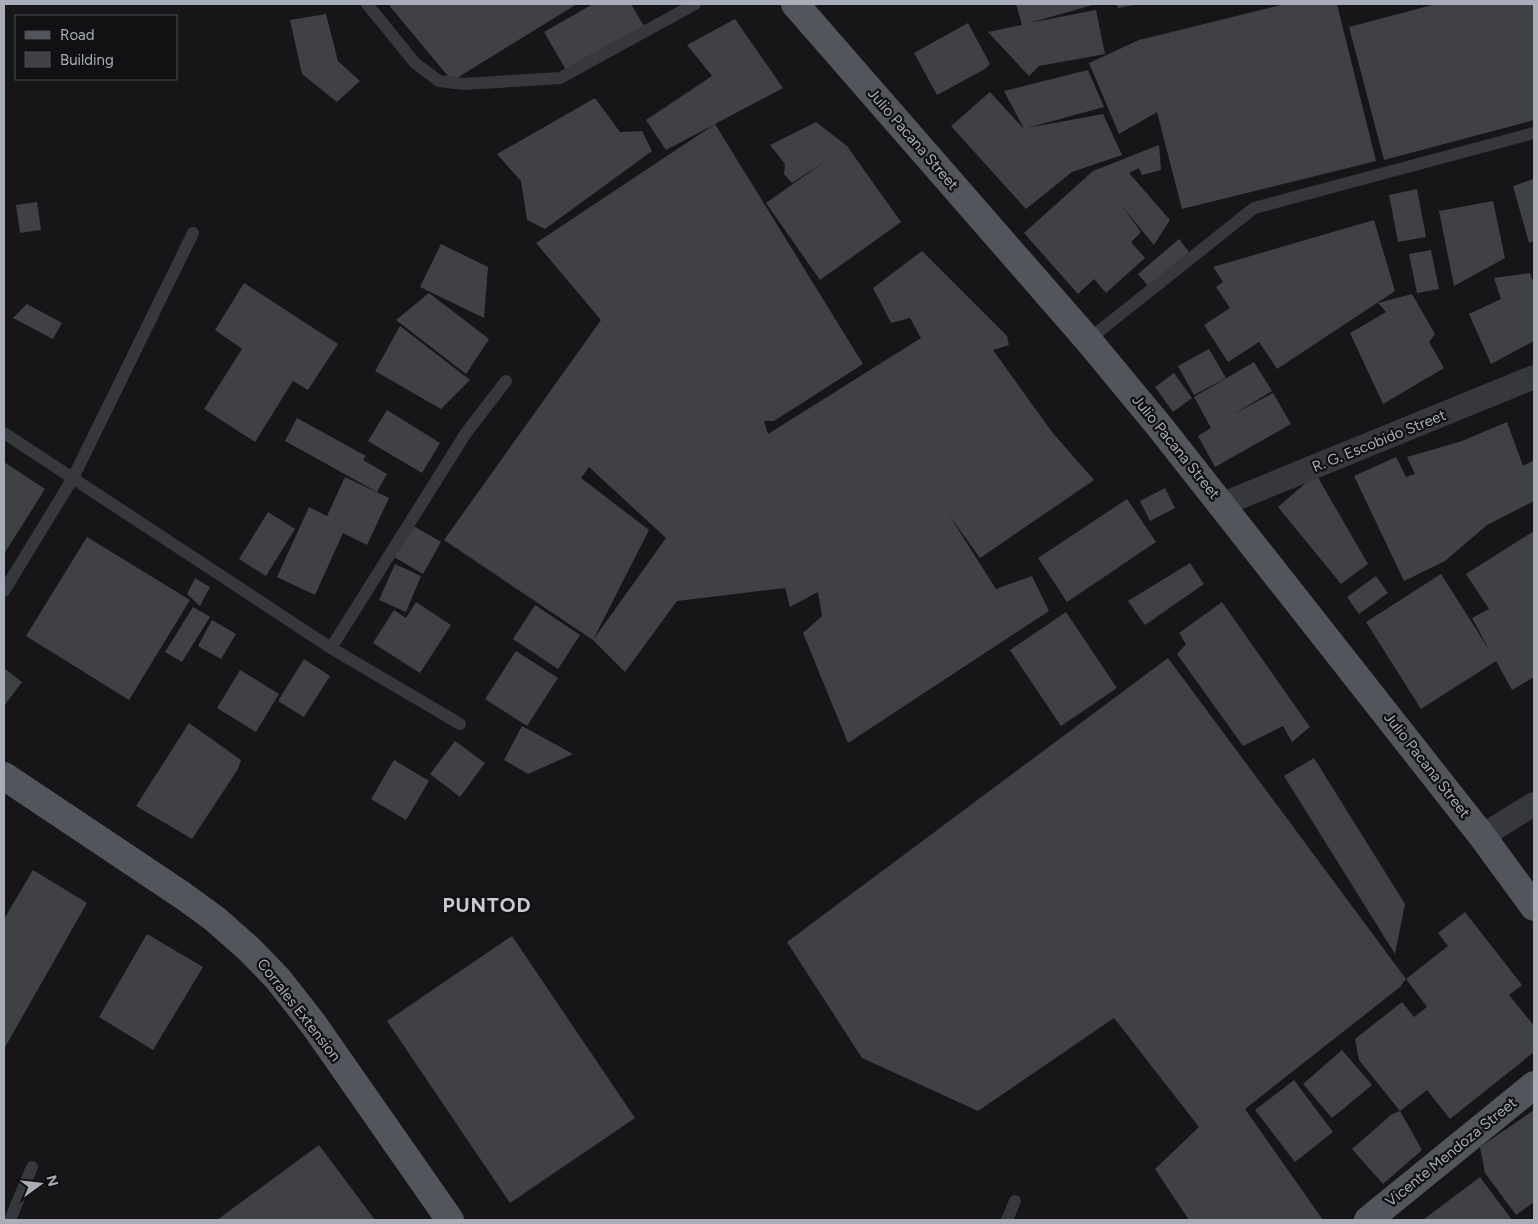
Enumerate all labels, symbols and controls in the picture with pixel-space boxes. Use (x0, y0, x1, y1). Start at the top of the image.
legend (15, 15, 178, 80)
text: Road (60, 26, 95, 44)
text: Building (60, 51, 114, 69)
street label: Julio Pacana Street (864, 84, 962, 194)
street label: Julio Pacana Street (1128, 391, 1224, 503)
street label: R. G. Escobido Street (1310, 406, 1449, 476)
street label: Julio Pacana Street (1380, 709, 1474, 822)
district label: PUNTOD (442, 893, 532, 917)
street label: Corrales Extension (253, 955, 345, 1065)
street label: Vicente Mendoza Street (1382, 1093, 1520, 1210)
north arrow (15, 1159, 65, 1209)
text: N (42, 1173, 62, 1188)

